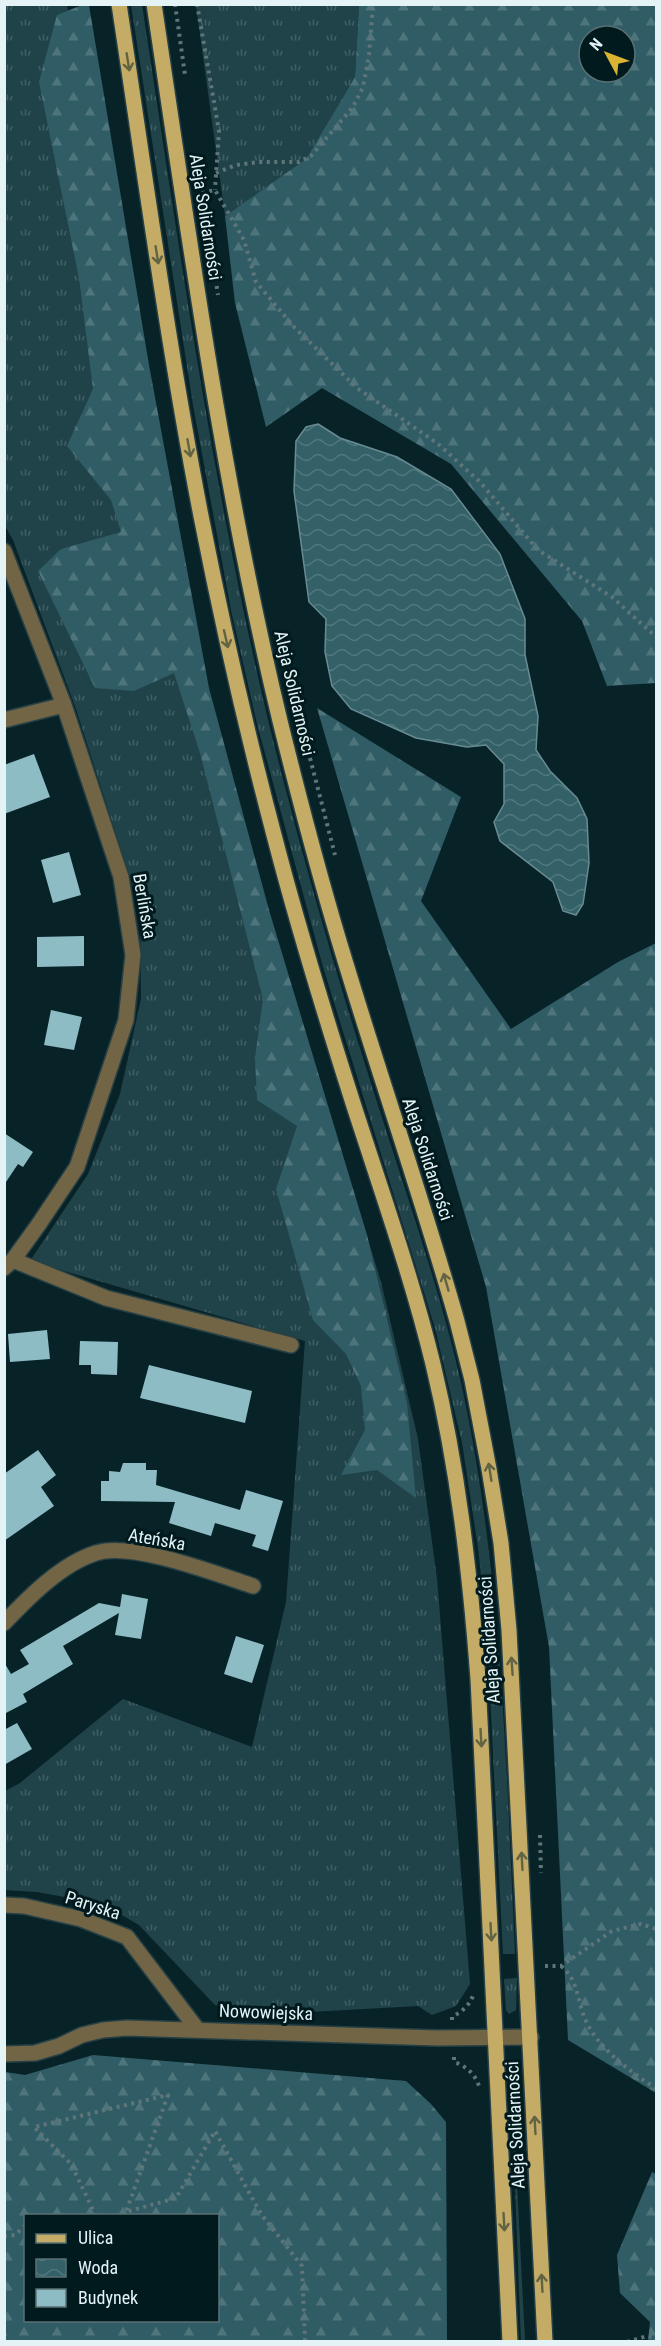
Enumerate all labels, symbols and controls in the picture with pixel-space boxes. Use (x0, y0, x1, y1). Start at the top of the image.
north arrow (577, 24, 637, 84)
text: N (586, 35, 606, 54)
one-way arrow (123, 52, 134, 72)
street label: Aleja Solidarności (186, 152, 226, 282)
one-way arrow (152, 245, 163, 264)
one-way arrow (184, 437, 195, 457)
street label: Aleja Solidarności (270, 628, 320, 758)
one-way arrow (221, 629, 233, 648)
street label: Berlińska (129, 872, 161, 940)
street label: Aleja Solidarności (398, 1095, 458, 1223)
one-way arrow (440, 1273, 451, 1292)
one-way arrow (484, 1463, 495, 1483)
street label: Ateńska (127, 1524, 187, 1554)
street label: Aleja Solidarności (474, 1576, 504, 1704)
one-way arrow (506, 1657, 517, 1677)
one-way arrow (476, 1727, 487, 1747)
one-way arrow (516, 1851, 527, 1871)
street label: Paryska (63, 1886, 123, 1924)
one-way arrow (485, 1922, 496, 1942)
street label: Nowowiejska (219, 2000, 313, 2024)
street label: Aleja Solidarności (501, 2061, 529, 2189)
one-way arrow (529, 2115, 540, 2135)
one-way arrow (499, 2212, 510, 2232)
legend (24, 2214, 219, 2322)
text: Ulica (78, 2227, 113, 2248)
text: Woda (78, 2257, 118, 2278)
one-way arrow (537, 2274, 548, 2294)
text: Budynek (78, 2287, 138, 2308)

